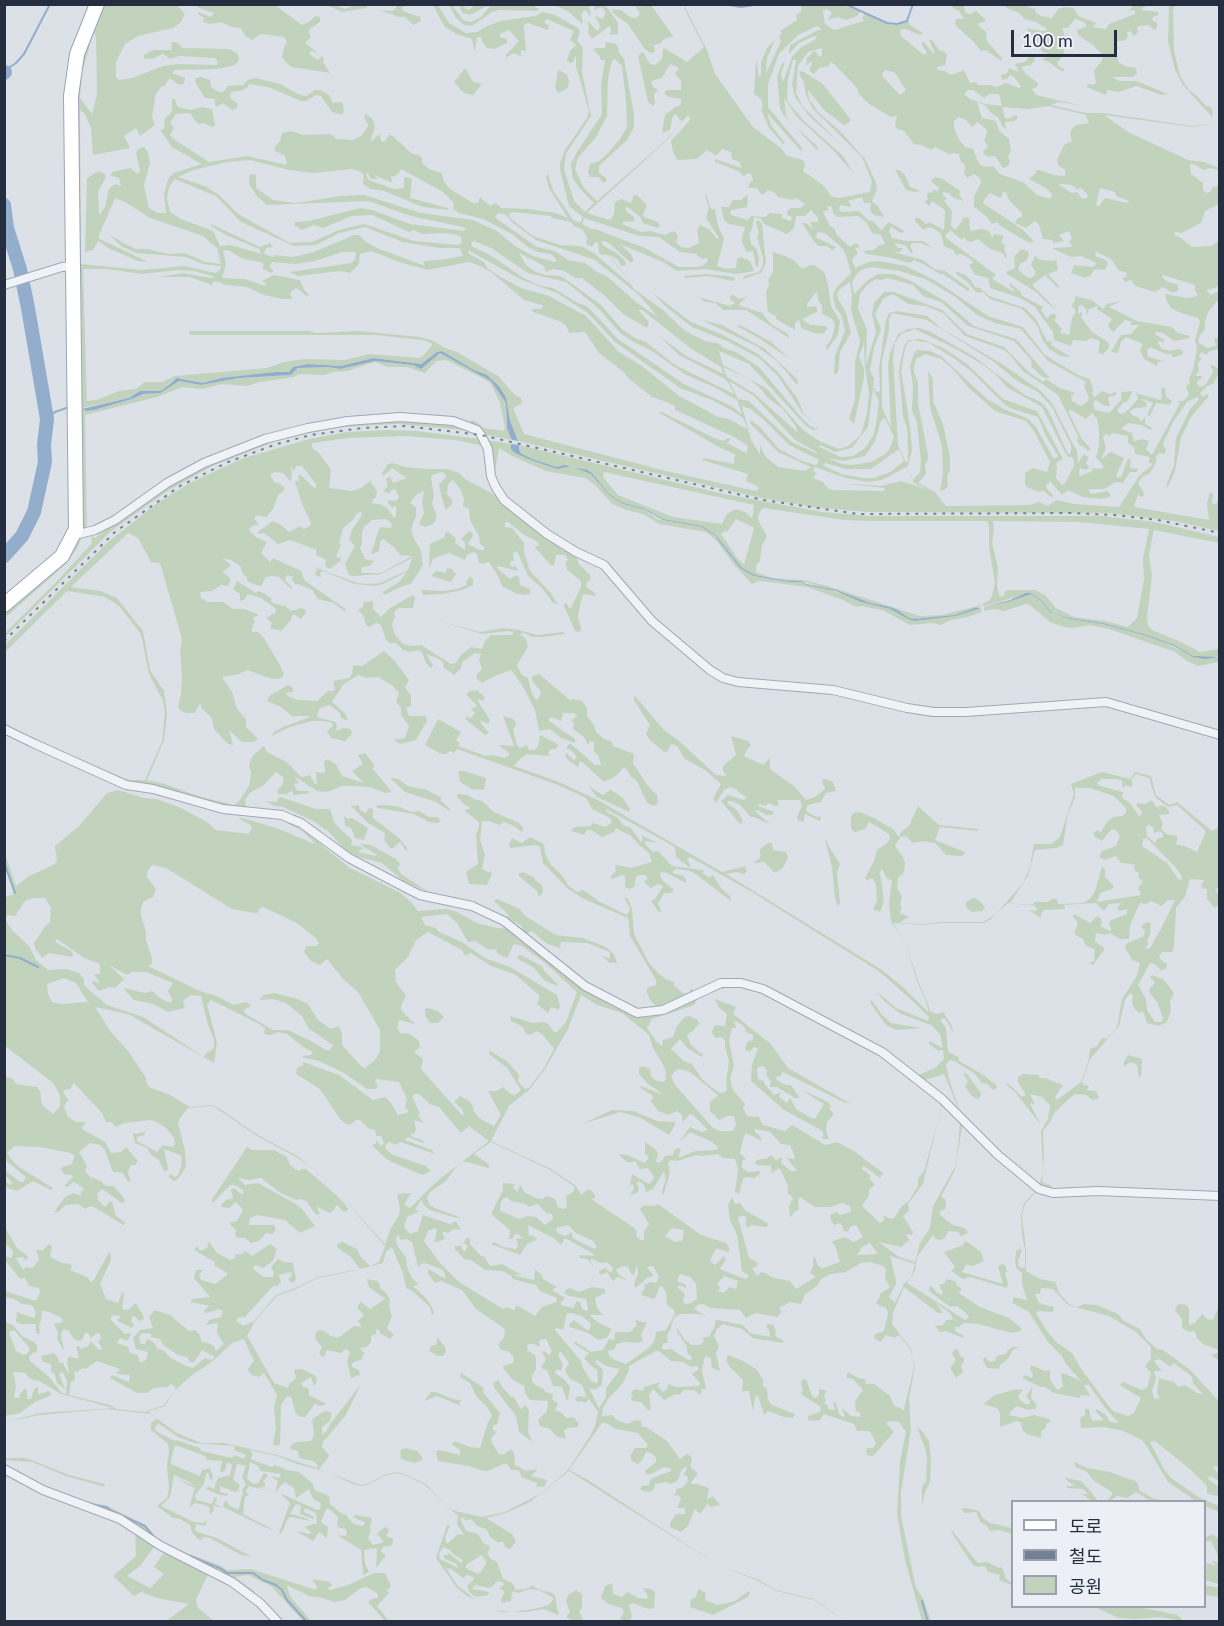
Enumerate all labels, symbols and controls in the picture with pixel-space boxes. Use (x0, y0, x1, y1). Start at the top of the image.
scale bar (1014, 18, 1120, 56)
text: 100 m (1022, 29, 1073, 51)
legend (1011, 1500, 1206, 1608)
text: 도로 (1069, 1515, 1102, 1537)
text: 철도 (1069, 1545, 1102, 1567)
text: 공원 (1069, 1575, 1102, 1597)

